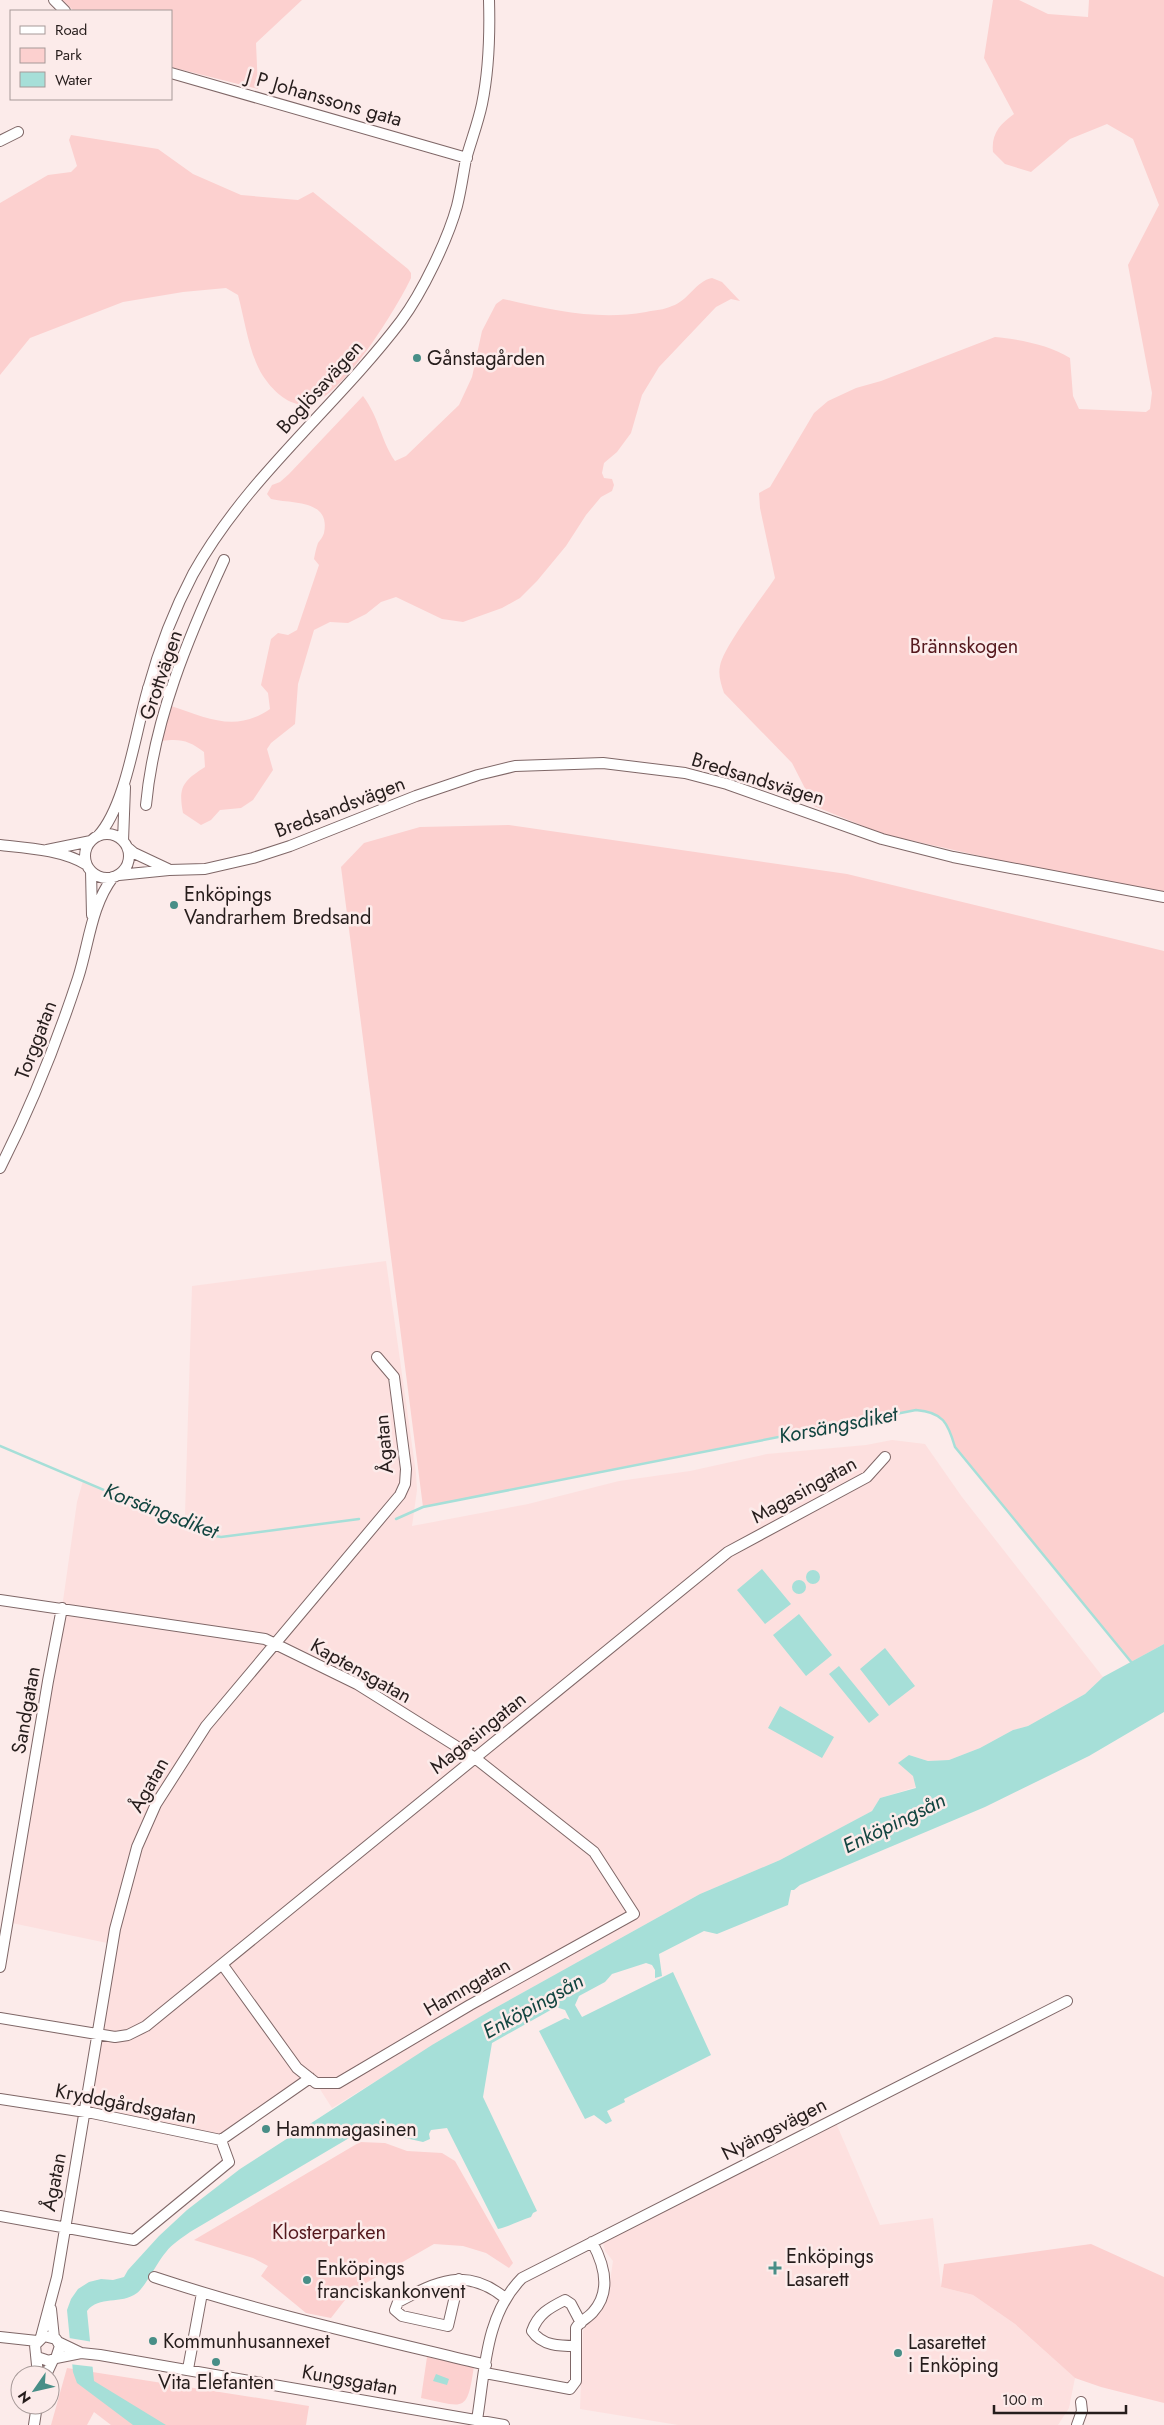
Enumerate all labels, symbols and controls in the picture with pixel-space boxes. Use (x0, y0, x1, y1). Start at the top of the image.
legend (10, 10, 172, 100)
text: Road (55, 19, 87, 41)
text: Park (55, 44, 82, 66)
street label: J P Johanssons gata (240, 61, 405, 134)
text: Water (55, 69, 93, 91)
street label: Boglösavägen (270, 334, 370, 440)
place label: Gånstagården (427, 344, 545, 373)
marker: Gånstagården (411, 352, 423, 364)
street label: Grottvägen (132, 626, 190, 724)
park label: Brännskogen (910, 632, 1018, 661)
street label: Bredsandsvägen (688, 745, 828, 813)
street label: Bredsandsvägen (271, 769, 409, 845)
place label: Enköpings Vandrarhem Bredsand (184, 880, 371, 932)
marker: Enköpings Vandrarhem Bredsand (168, 899, 180, 911)
street label: Torggatan (8, 996, 64, 1084)
water label: Korsängsdiket (776, 1399, 901, 1451)
street label: Ågatan (367, 1413, 401, 1475)
street label: Magasingatan (746, 1449, 862, 1531)
water label: Korsängsdiket (99, 1475, 224, 1547)
street label: Kaptensgatan (305, 1631, 417, 1711)
street label: Sandgatan (4, 1664, 48, 1756)
street label: Magasingatan (424, 1685, 532, 1781)
street label: Ågatan (122, 1752, 176, 1818)
water label: Enköpingsån (837, 1785, 951, 1861)
street label: Hamngatan (418, 1950, 516, 2024)
water label: Enköpingsån (477, 1966, 589, 2046)
street label: Kryddgårdsgatan (53, 2076, 199, 2132)
street label: Nyängsvägen (716, 2090, 832, 2168)
place label: Hamnmagasinen (276, 2115, 417, 2144)
marker: Hamnmagasinen (260, 2123, 272, 2135)
street label: Ågatan (34, 2150, 74, 2214)
park label: Klosterparken (272, 2218, 386, 2247)
place label: Enköpings Lasarett (786, 2242, 873, 2294)
place label: Enköpings franciskankonvent (317, 2254, 466, 2306)
marker: Enköpings Lasarett (768, 2261, 782, 2275)
marker: Enköpings franciskankonvent (301, 2274, 313, 2286)
place label: Kommunhusannexet (163, 2327, 330, 2356)
place label: Lasarettet i Enköping (908, 2328, 999, 2380)
marker: Kommunhusannexet (147, 2335, 159, 2347)
marker: Lasarettet i Enköping (892, 2347, 904, 2359)
marker: Vita Elefanten (210, 2356, 222, 2368)
street label: Kungsgatan (300, 2357, 400, 2403)
north arrow (10, 2365, 60, 2415)
place label: Vita Elefanten (158, 2368, 274, 2397)
scale bar (994, 2382, 1126, 2414)
text: N (13, 2387, 36, 2407)
text: 100 m (1002, 2389, 1043, 2411)

